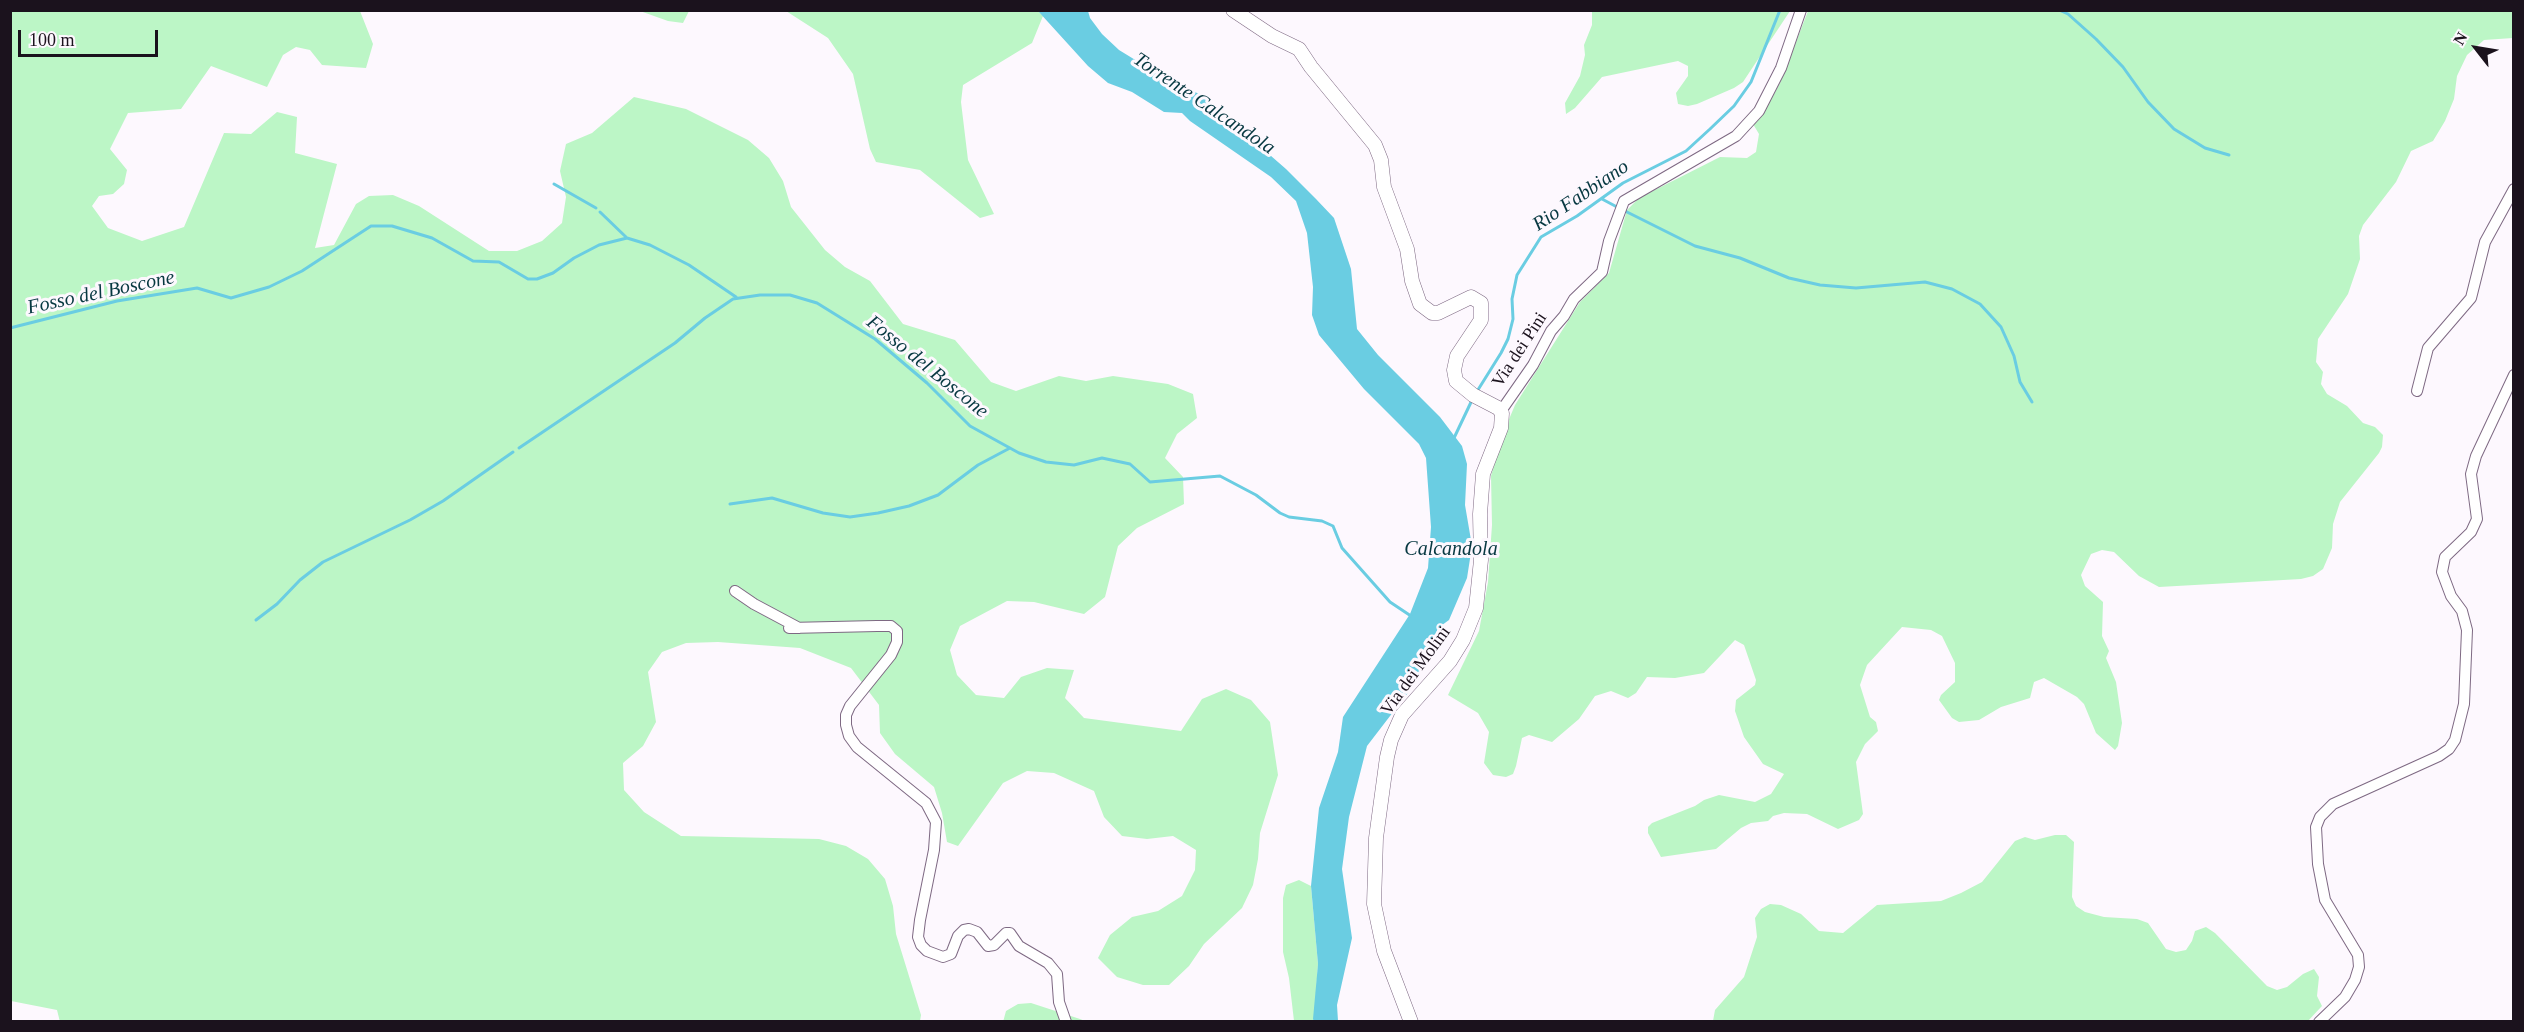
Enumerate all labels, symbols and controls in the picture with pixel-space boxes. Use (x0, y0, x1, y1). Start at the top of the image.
scale bar (21, 18, 160, 56)
north arrow (2446, 18, 2506, 78)
text: N (2450, 29, 2470, 48)
text: 100 m (29, 30, 75, 50)
water label: Torrente Calcandola (1129, 48, 1279, 160)
water label: Rio Fabbiano (1528, 155, 1634, 237)
water label: Fosso del Boscone (25, 266, 177, 320)
street label: Via dei Pini (1488, 309, 1552, 391)
water label: Fosso del Boscone (861, 310, 993, 424)
water label: Calcandola (1404, 538, 1498, 562)
street label: Via dei Molini (1376, 622, 1456, 720)

